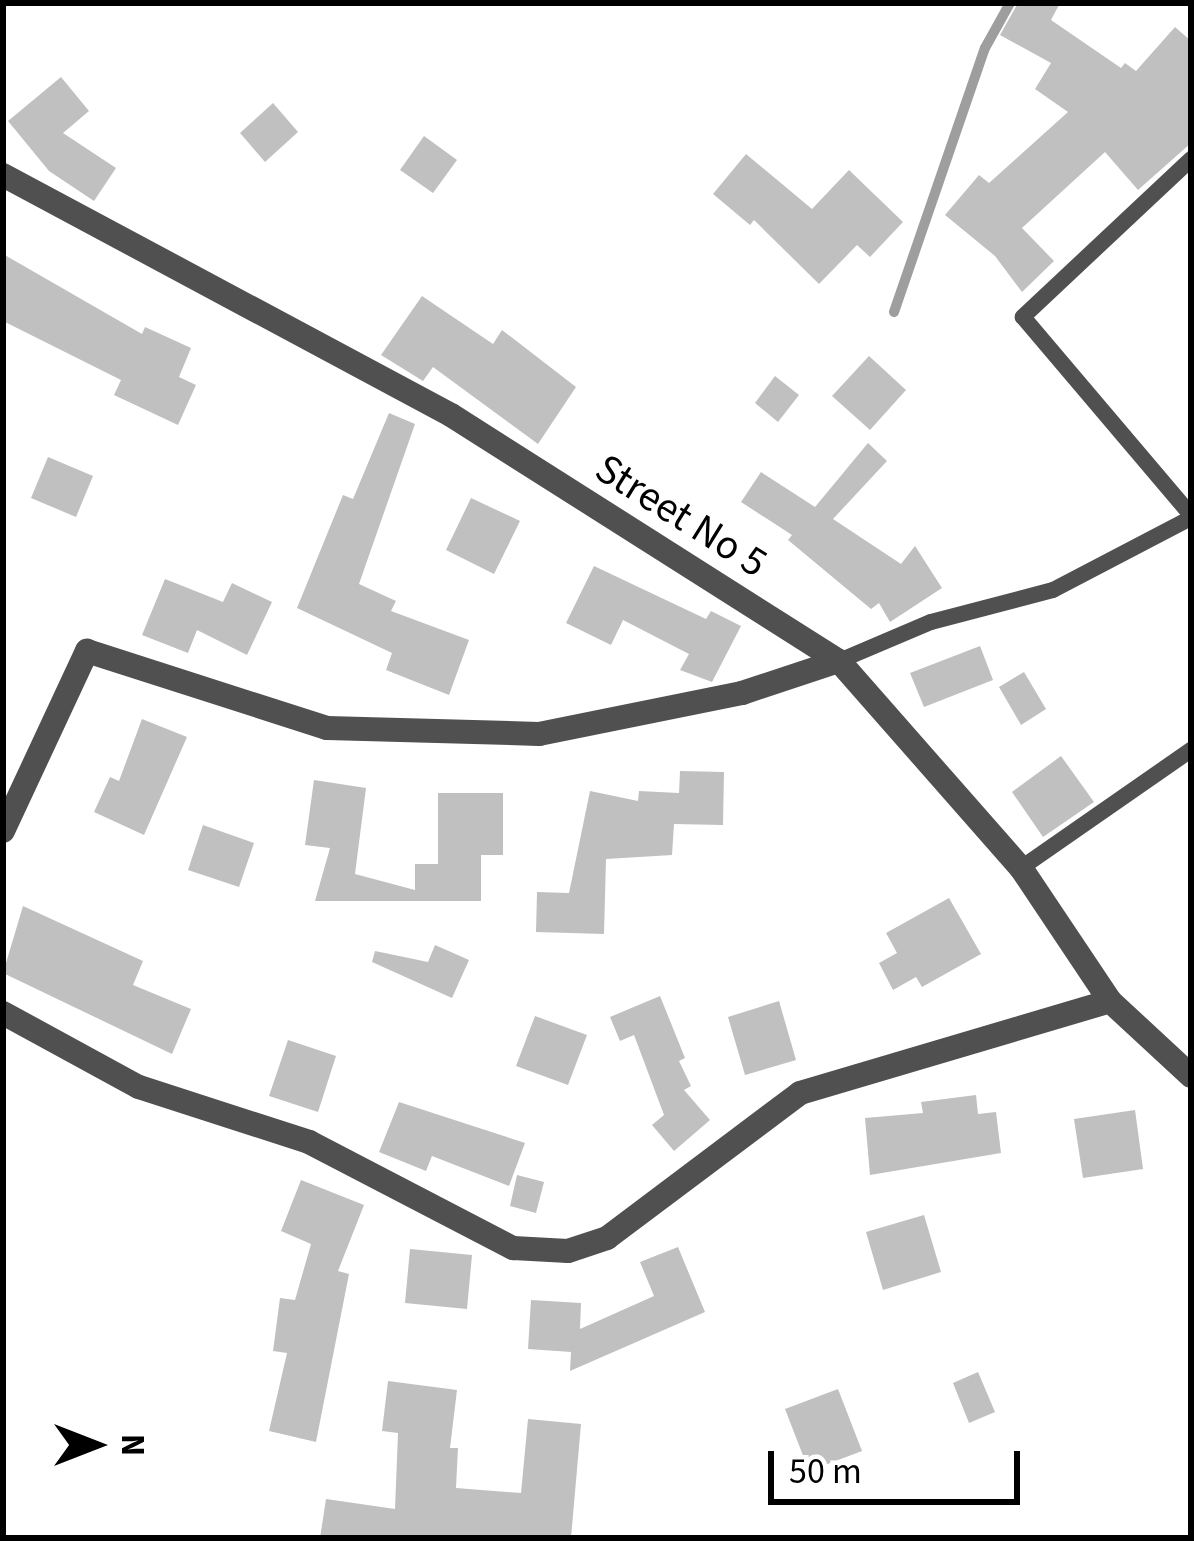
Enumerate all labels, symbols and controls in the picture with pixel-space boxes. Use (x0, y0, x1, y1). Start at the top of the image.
street label: Street No 5 (586, 444, 776, 588)
north arrow (36, 1385, 156, 1505)
scale bar (774, 1427, 1026, 1501)
text: N (109, 1434, 156, 1456)
text: 50 m (789, 1446, 862, 1497)

